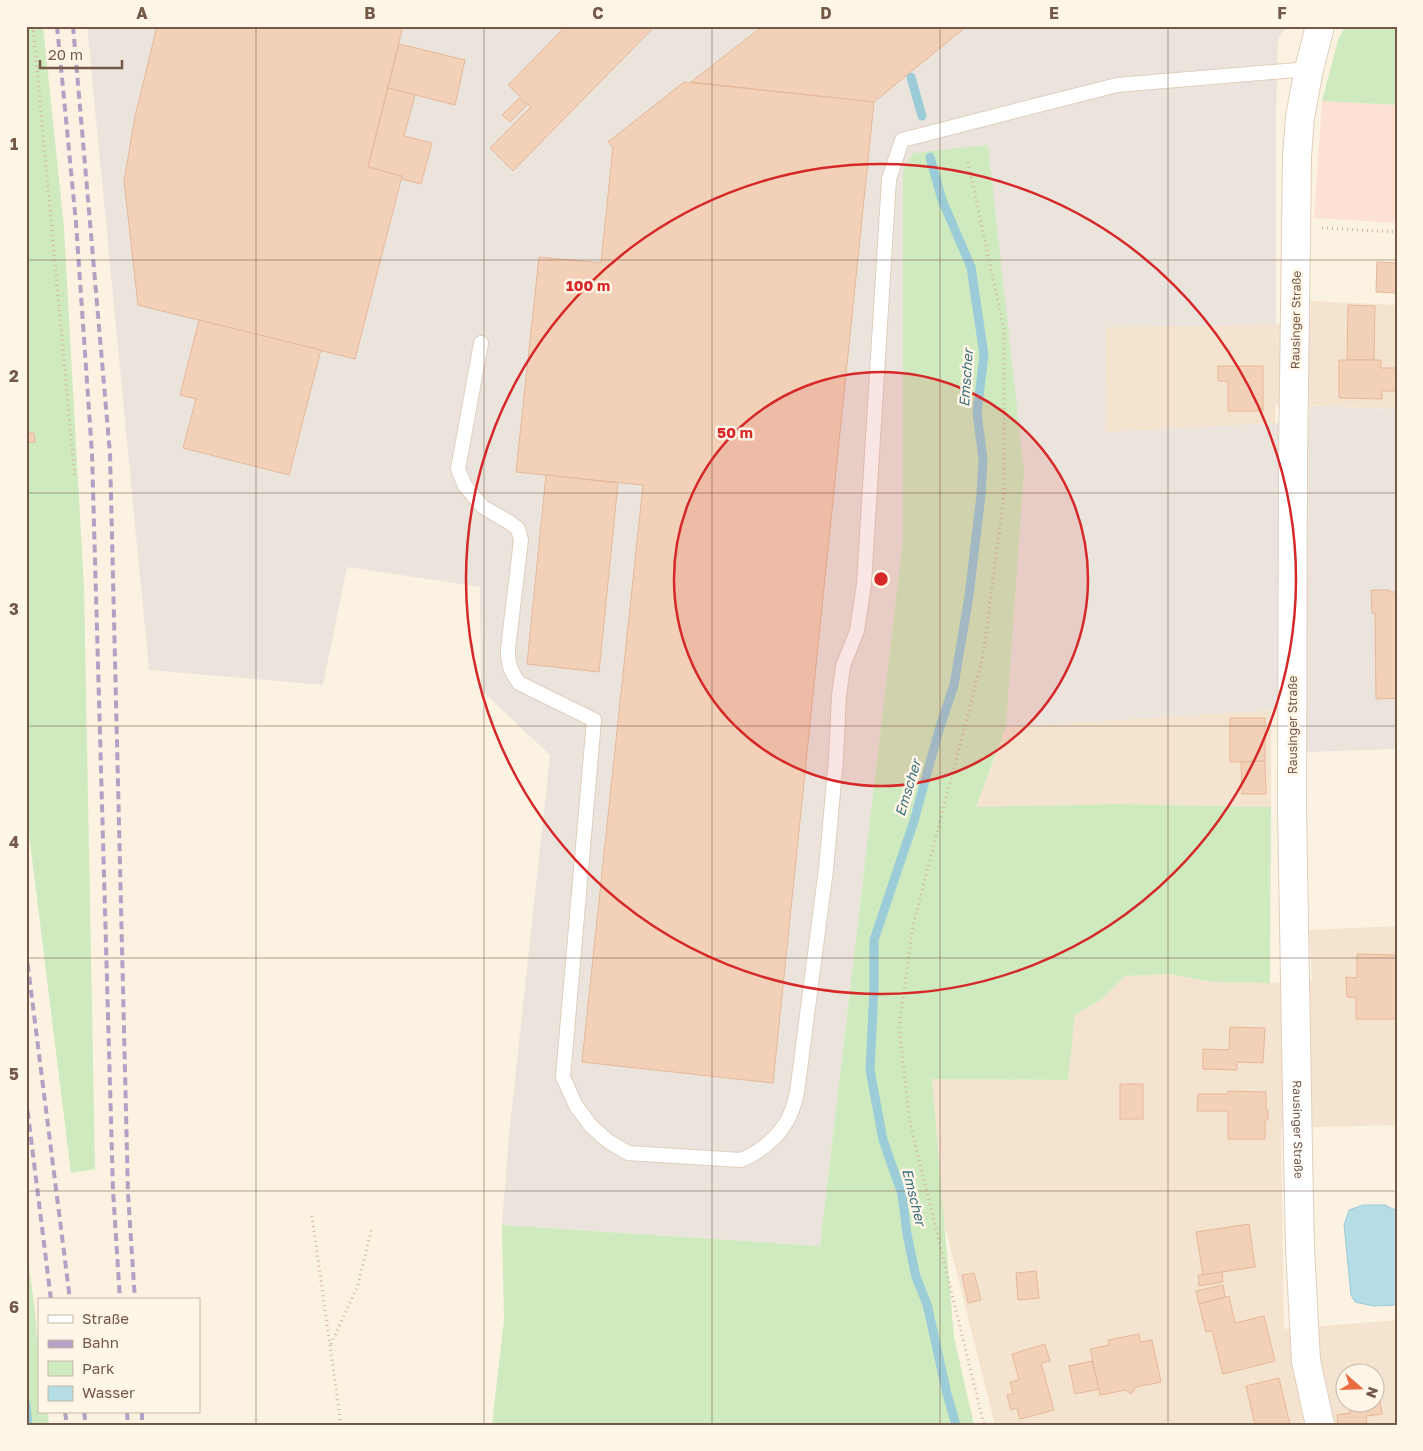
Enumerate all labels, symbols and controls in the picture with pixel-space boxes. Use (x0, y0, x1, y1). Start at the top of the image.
text: A (136, 3, 148, 23)
text: B (364, 3, 376, 23)
text: C (592, 3, 604, 23)
text: D (820, 3, 832, 23)
text: E (1049, 3, 1059, 23)
text: F (1277, 3, 1287, 23)
scale bar (40, 38, 122, 70)
text: 20 m (48, 45, 83, 63)
text: 1 (10, 134, 18, 154)
street label: Rausinger Straße (1287, 271, 1304, 369)
text: 100 m (566, 276, 610, 294)
water label: Emscher (955, 346, 976, 408)
text: 2 (9, 366, 19, 386)
text: 50 m (717, 423, 753, 441)
centre of rings (872, 570, 890, 588)
text: 3 (9, 599, 19, 619)
street label: Rausinger Straße (1285, 676, 1300, 774)
water label: Emscher (891, 755, 925, 818)
text: 4 (9, 832, 19, 852)
text: 5 (9, 1064, 19, 1084)
street label: Rausinger Straße (1290, 1080, 1307, 1179)
water label: Emscher (899, 1167, 930, 1230)
text: 6 (9, 1297, 19, 1317)
legend (38, 1298, 200, 1414)
text: Straße (82, 1309, 129, 1327)
text: Bahn (82, 1333, 119, 1351)
text: Park (82, 1359, 115, 1377)
north arrow (1336, 1364, 1386, 1414)
text: Wasser (82, 1383, 135, 1401)
text: N (1363, 1385, 1382, 1401)

